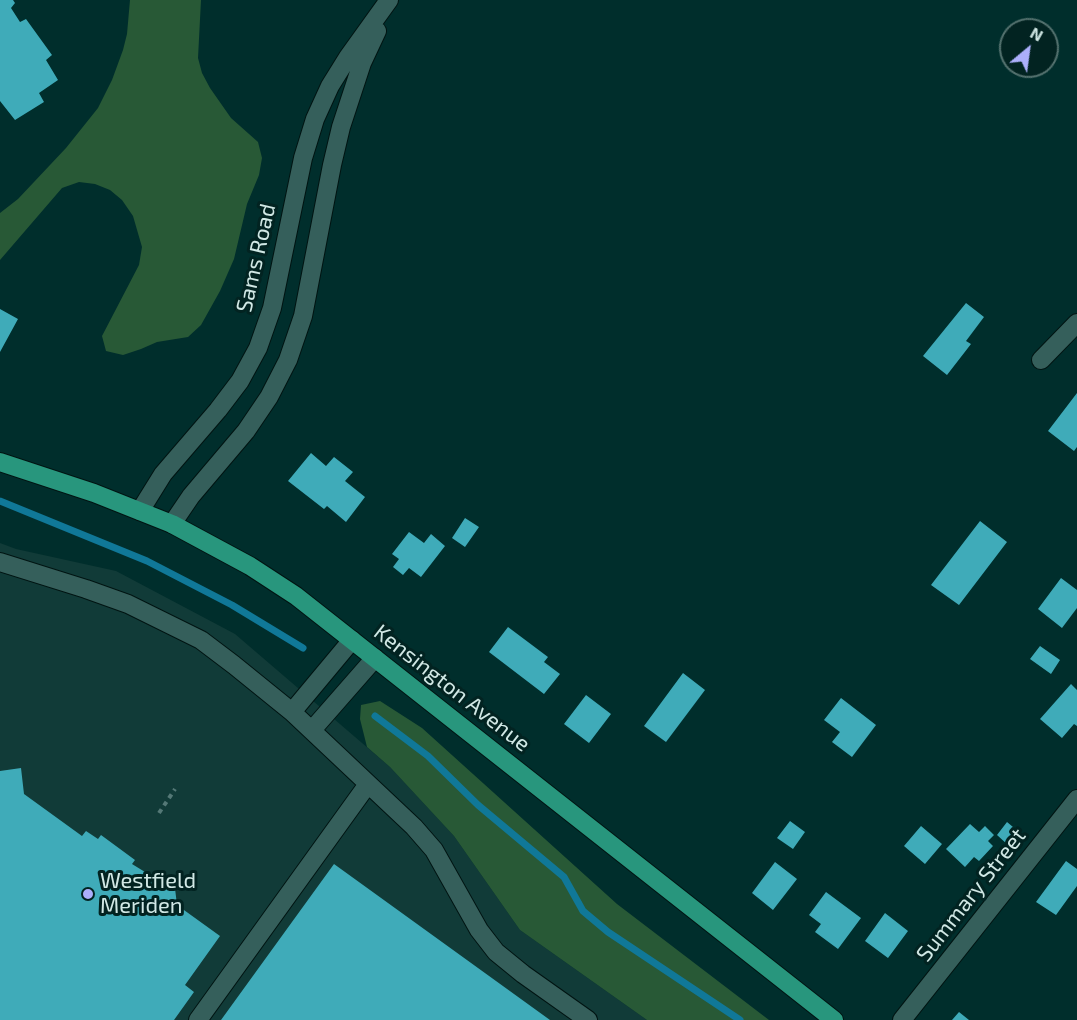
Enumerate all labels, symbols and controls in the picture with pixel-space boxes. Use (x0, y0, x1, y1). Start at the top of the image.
north arrow (999, 18, 1059, 78)
text: N (1027, 22, 1047, 45)
street label: Sams Road (231, 201, 281, 315)
street label: Kensington Avenue (369, 619, 535, 757)
street label: Summary Street (911, 823, 1031, 967)
place label: Westfield Meriden (100, 868, 196, 920)
marker: Westfield Meriden (81, 887, 95, 901)

